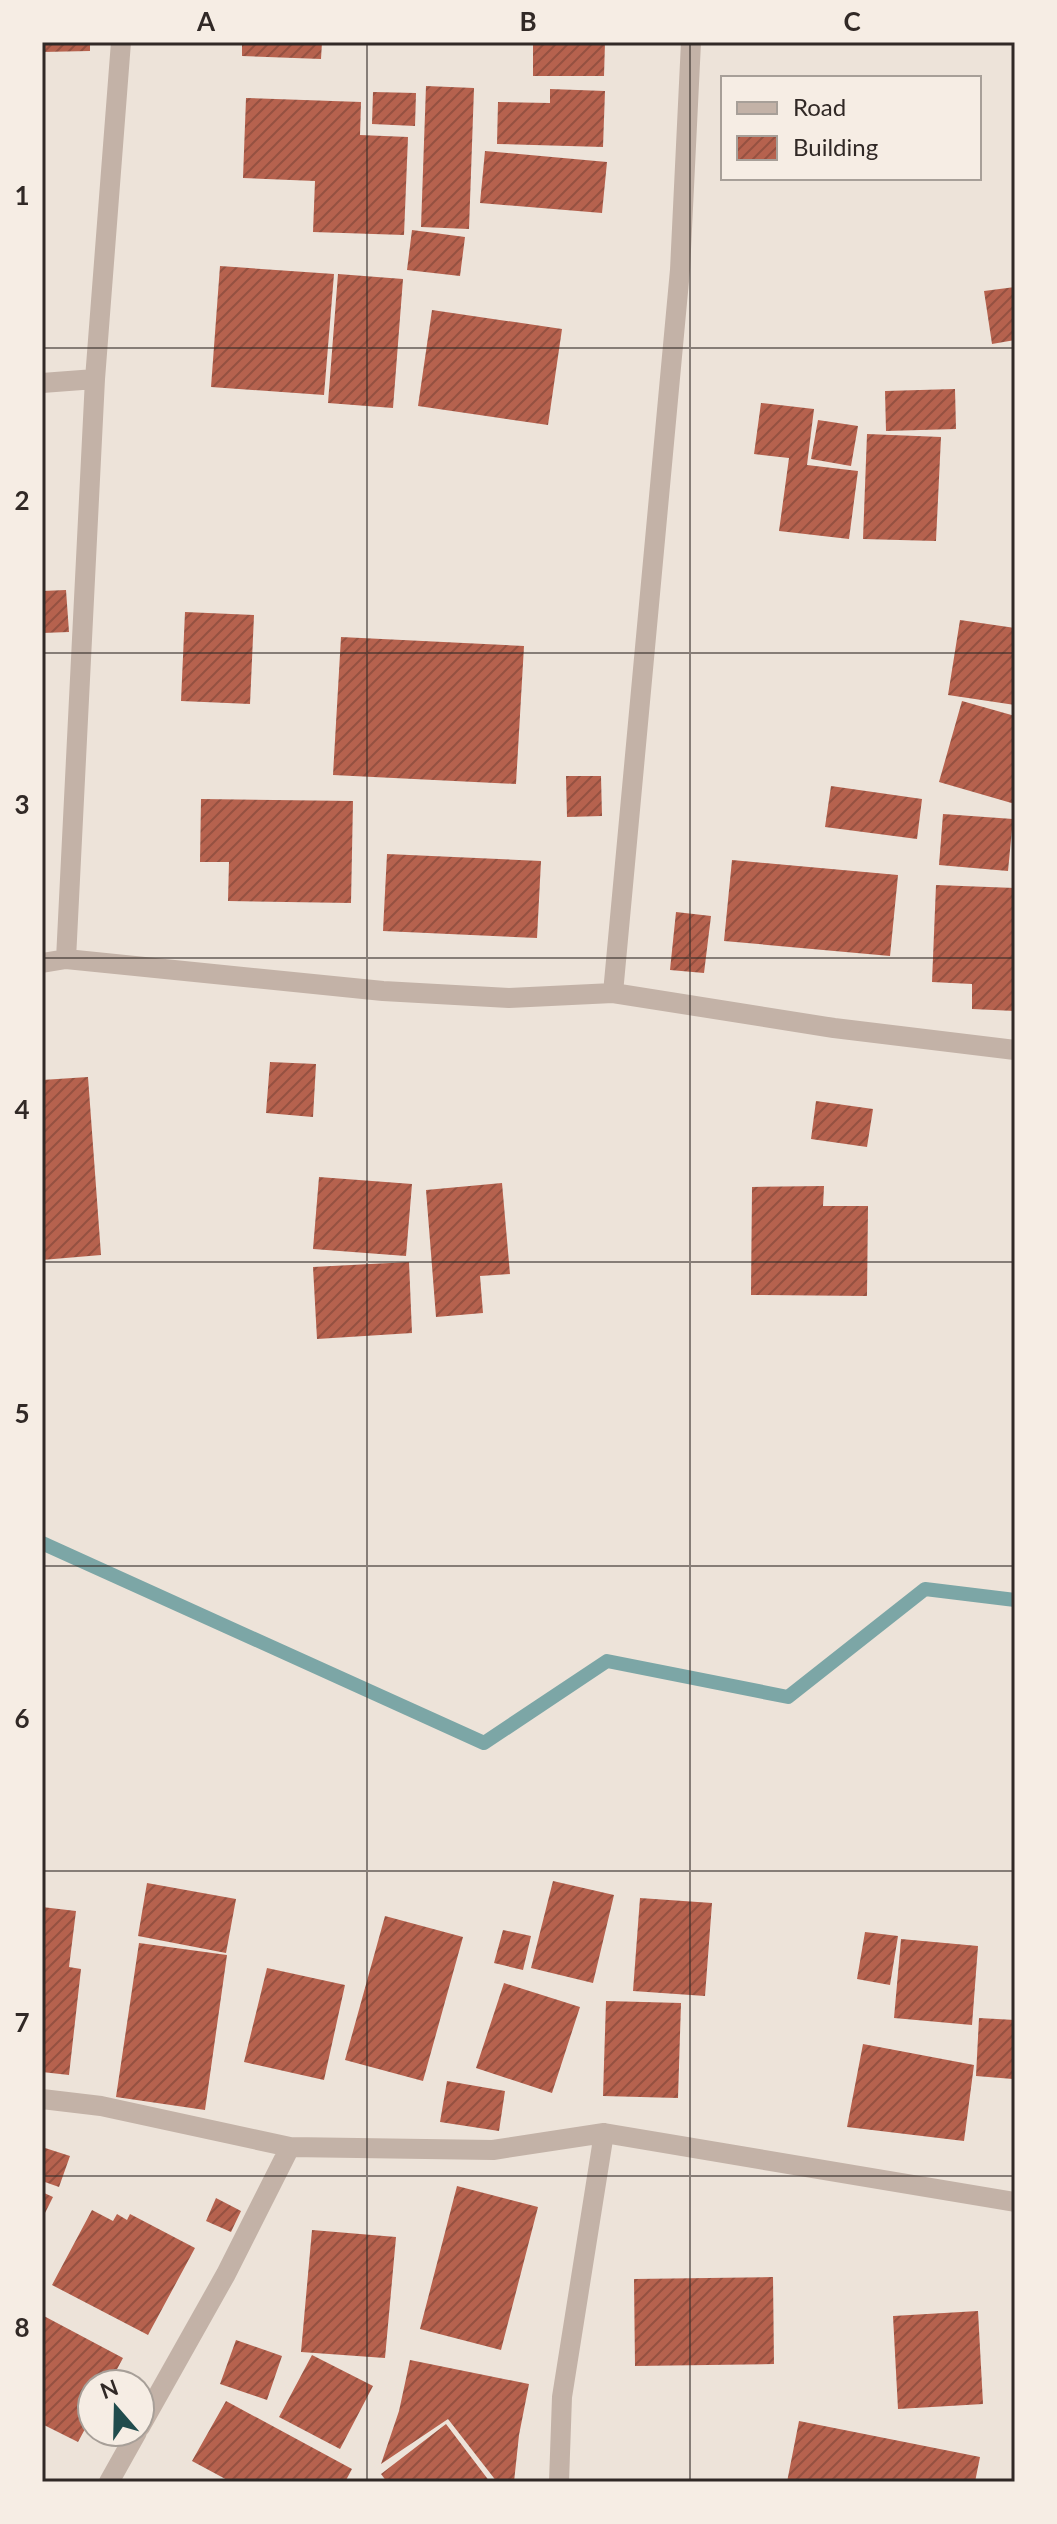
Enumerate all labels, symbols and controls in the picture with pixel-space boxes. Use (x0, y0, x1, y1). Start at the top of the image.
text: A (196, 5, 216, 37)
text: B (519, 5, 537, 37)
text: C (843, 5, 861, 37)
legend (721, 76, 981, 180)
text: Road (793, 92, 846, 121)
text: Building (793, 132, 878, 161)
text: 1 (14, 179, 30, 211)
text: 2 (14, 484, 30, 516)
text: 3 (14, 788, 30, 820)
text: 4 (14, 1093, 30, 1125)
text: 5 (14, 1397, 30, 1429)
text: 6 (14, 1702, 30, 1734)
text: 7 (14, 2006, 30, 2038)
text: 8 (14, 2311, 30, 2343)
north arrow (76, 2368, 156, 2448)
text: N (96, 2373, 122, 2404)

